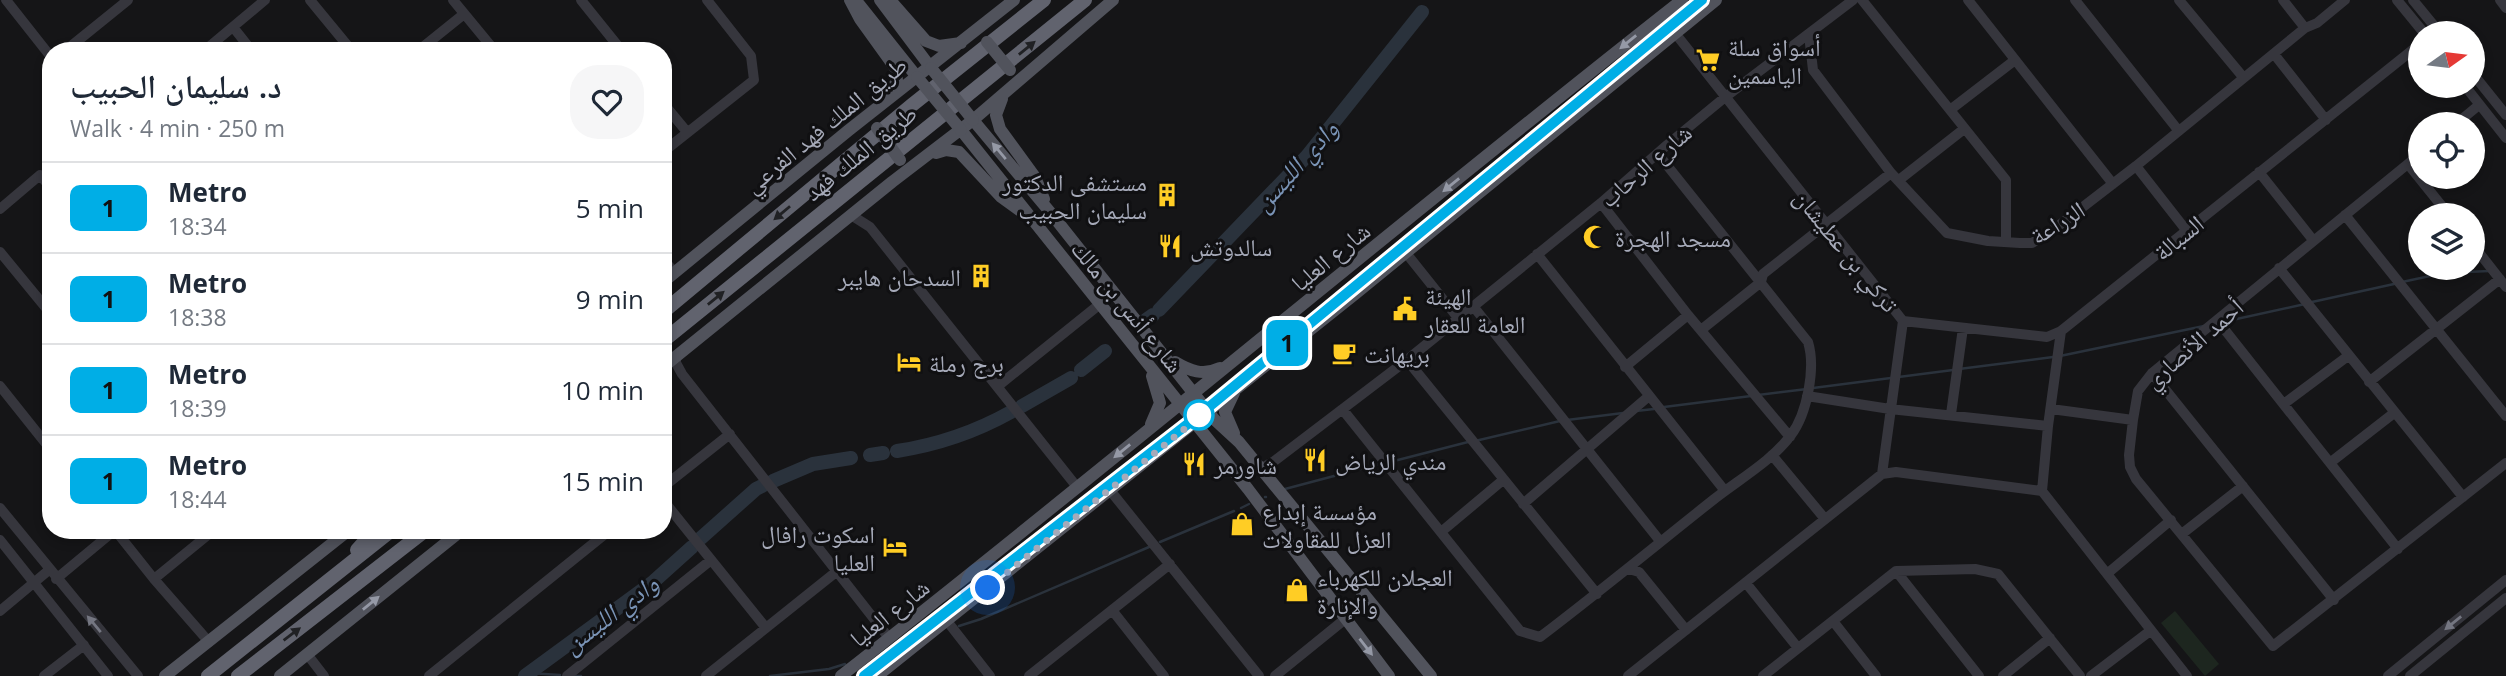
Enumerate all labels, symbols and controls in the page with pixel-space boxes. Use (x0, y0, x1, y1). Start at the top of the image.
north arrow (2408, 21, 2485, 98)
map controls (2408, 21, 2485, 280)
place label: أسواق سلة الياسمين (1728, 30, 1821, 91)
one-way arrow (1620, 35, 1638, 50)
one-way arrow (1017, 40, 1035, 55)
supermarket icon: أسواق سلة الياسمين (1694, 46, 1722, 74)
street label: طريق الملك فهد الفرعي (738, 50, 912, 198)
text: د. سليمان الحبيب (70, 63, 282, 108)
button: heart (570, 65, 644, 139)
street label: طريق الملك فهد (798, 98, 922, 206)
water label: وادي الليسن (1244, 111, 1348, 221)
text: Walk · 4 min · 250 m (70, 112, 285, 144)
button: locate (2408, 112, 2485, 189)
street label: شارع الرحاب (1592, 116, 1698, 214)
one-way arrow (991, 142, 1006, 160)
place label: مستشفى الدكتور سليمان الحبيب (1001, 165, 1147, 226)
text: Metro (168, 174, 247, 210)
one-way arrow (1443, 177, 1460, 192)
building icon: مستشفى الدكتور سليمان الحبيب (1153, 181, 1181, 209)
street label: تركي بن عطيشان (1784, 182, 1907, 321)
text: 5 min (576, 190, 644, 226)
text: 1 (102, 191, 115, 224)
street label: الزراعة (2023, 193, 2091, 251)
button: layers (2408, 203, 2485, 280)
one-way arrow (773, 205, 790, 220)
street label: السبالة (2146, 207, 2210, 267)
text: 18:34 (168, 210, 227, 242)
street label: شارع العليا (1283, 214, 1377, 298)
place label: مسجد الهجرة (1615, 221, 1731, 254)
mosque icon: مسجد الهجرة (1581, 223, 1609, 251)
place label: سالدوتش (1190, 230, 1272, 263)
restaurant icon: سالدوتش (1156, 232, 1184, 260)
street label: شارع أنس بن مالك (1064, 233, 1192, 379)
place label: السدحان هايبر (837, 260, 961, 293)
building icon: السدحان هايبر (967, 262, 995, 290)
text: Metro (168, 265, 247, 301)
place label: الهيئة العامة للعقار (1424, 279, 1525, 340)
text: 9 min (576, 281, 644, 317)
text: 1 (102, 282, 115, 315)
street label: أحمد الأنصاري (2136, 290, 2253, 399)
one-way arrow (707, 291, 725, 306)
public building icon: الهيئة العامة للعقار (1391, 295, 1419, 323)
text: 18:38 (168, 301, 227, 333)
line badge: 1 (1264, 320, 1310, 366)
text: 1 (1280, 326, 1294, 359)
place label: بريهانت (1364, 337, 1430, 370)
cafe icon: بريهانت (1330, 339, 1358, 367)
place label: برج رملة (929, 346, 1004, 379)
hotel icon: برج رملة (895, 348, 923, 376)
text: Metro (168, 356, 247, 392)
text: 10 min (561, 372, 644, 408)
text: 1 (102, 373, 115, 406)
text: 18:39 (168, 392, 227, 424)
unlabelled marker (1184, 400, 1214, 430)
one-way arrow (1113, 443, 1130, 458)
place label: مندي الرياض (1335, 444, 1447, 481)
restaurant icon: مندي الرياض (1301, 446, 1329, 474)
text: Metro (168, 447, 247, 483)
place label: شاورمر (1213, 448, 1277, 481)
restaurant icon: شاورمر (1180, 450, 1208, 478)
text: 15 min (561, 463, 644, 499)
text: 1 (102, 464, 115, 497)
text: 18:44 (168, 483, 227, 515)
place label: مؤسسة إبداع العزل للمقاولات (1262, 494, 1391, 555)
shop icon: مؤسسة إبداع العزل للمقاولات (1228, 510, 1256, 538)
place label: اسكوت رافال العليا (761, 517, 875, 578)
hotel icon: اسكوت رافال العليا (881, 533, 909, 561)
place label: العجلان للكهرباء والإنارة (1317, 560, 1453, 621)
water label: وادي الليسن (555, 565, 668, 664)
street label: شارع العليا (842, 570, 936, 654)
your location (970, 570, 1005, 605)
shop icon: العجلان للكهرباء والإنارة (1283, 576, 1311, 604)
one-way arrow (362, 595, 380, 610)
one-way arrow (86, 615, 102, 633)
one-way arrow (2444, 616, 2462, 631)
one-way arrow (283, 628, 301, 642)
one-way arrow (1358, 638, 1372, 656)

